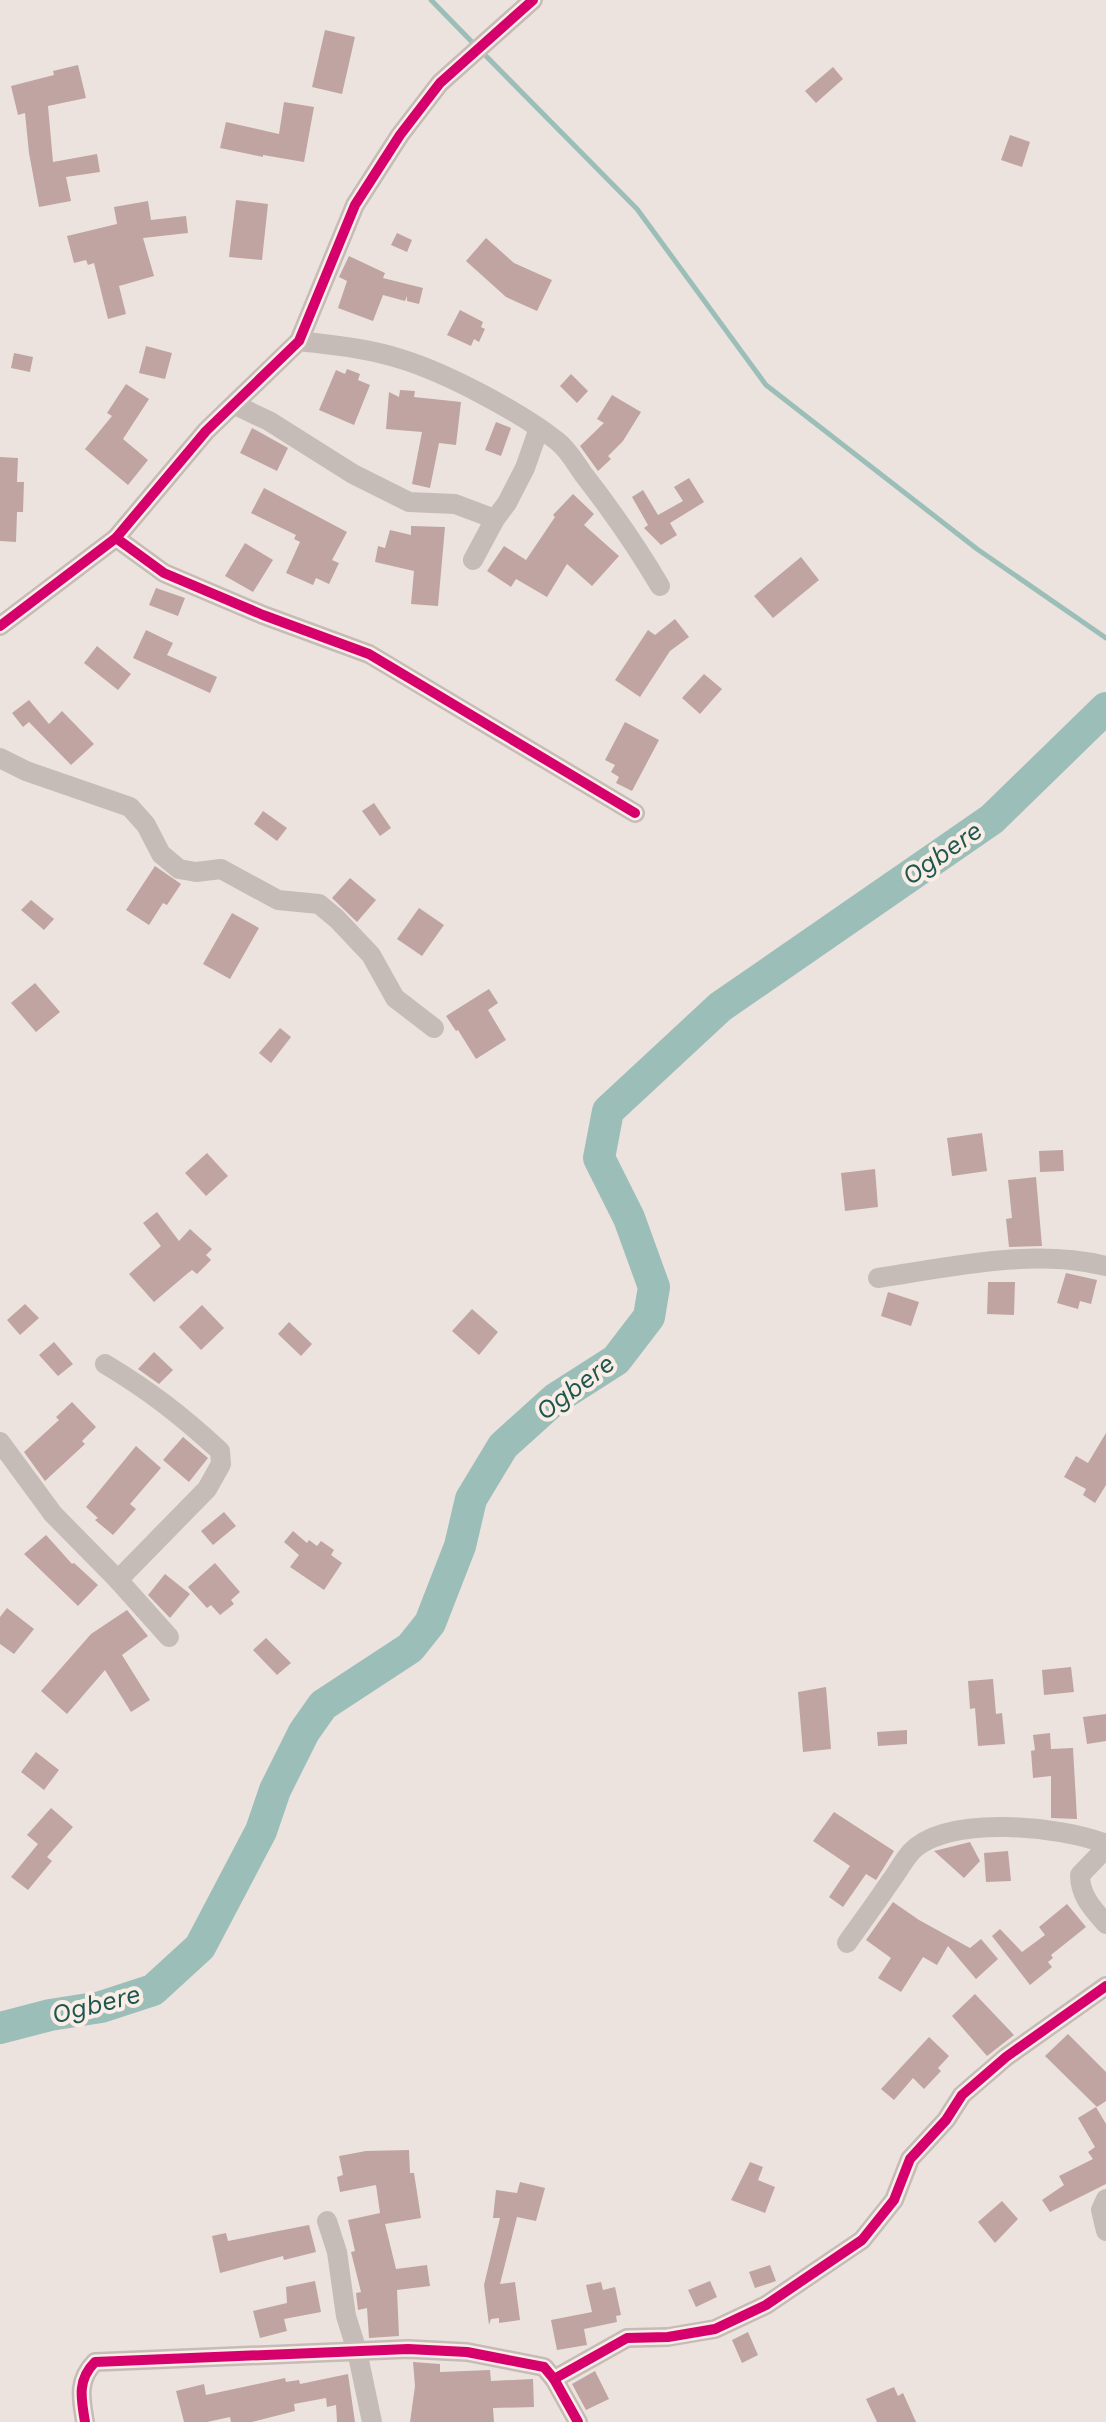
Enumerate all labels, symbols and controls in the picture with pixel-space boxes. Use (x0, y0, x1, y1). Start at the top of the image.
water label: Ogbere (896, 815, 988, 891)
water label: Ogbere (530, 1348, 620, 1426)
water label: Ogbere (48, 1978, 144, 2030)

